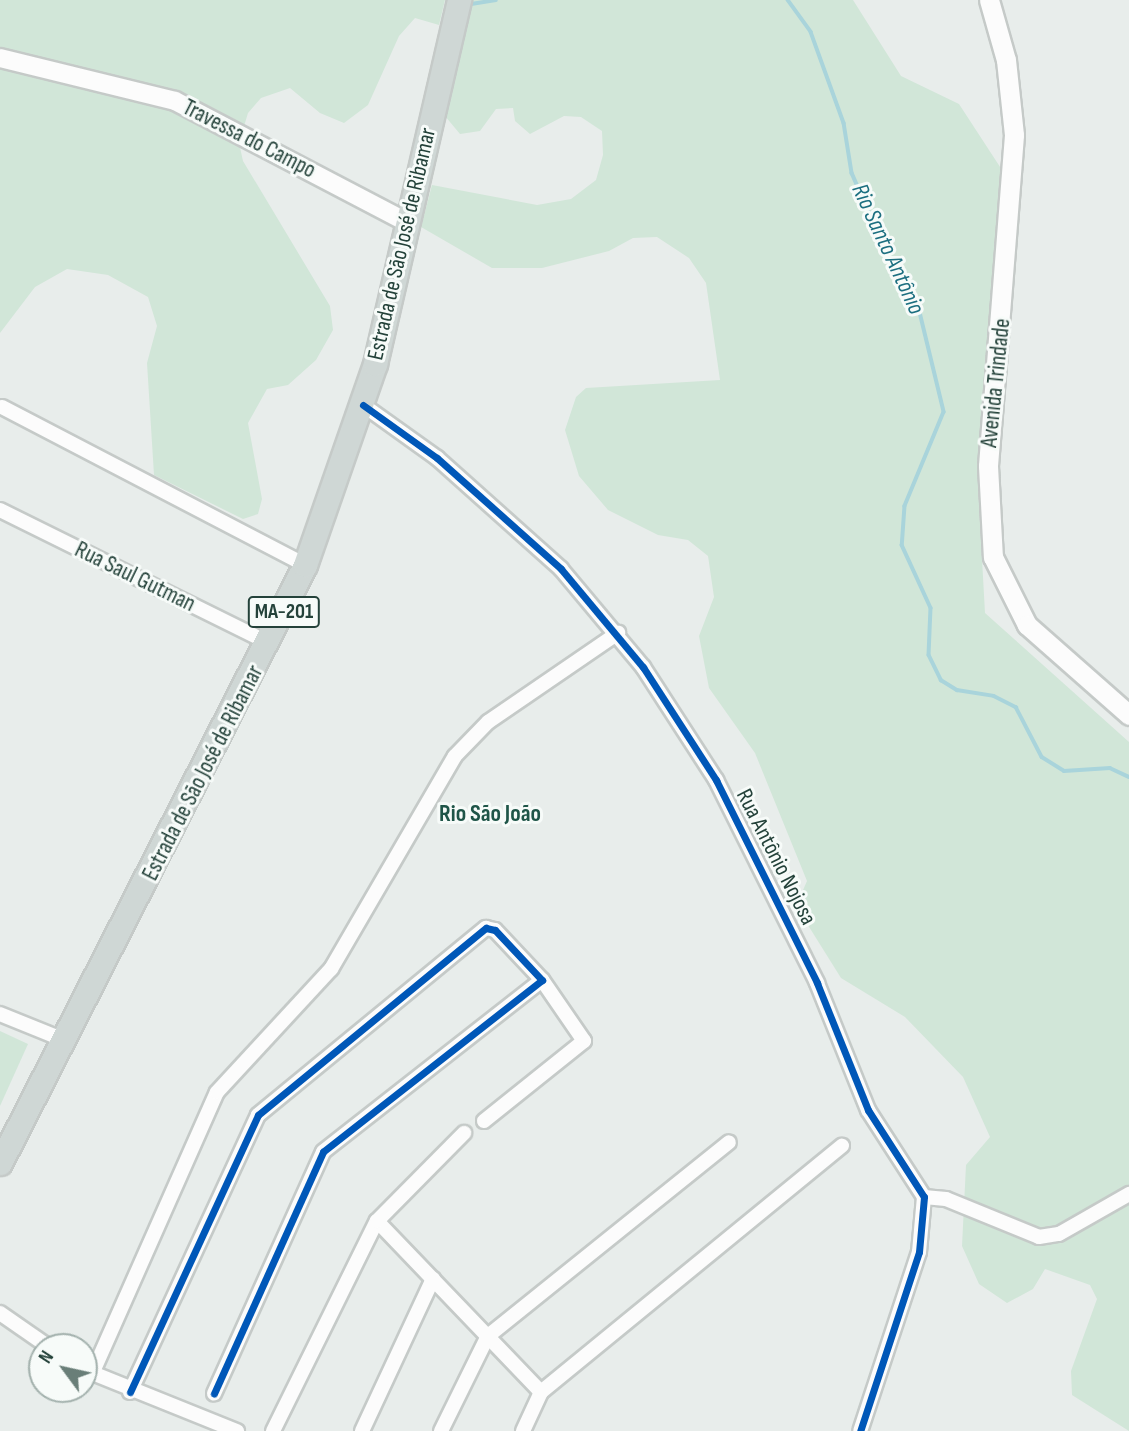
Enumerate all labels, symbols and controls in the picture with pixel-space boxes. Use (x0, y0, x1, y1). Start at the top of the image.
street label: Travessa do Campo (178, 94, 320, 184)
street label: Estrada de São José de Ribamar (362, 125, 442, 363)
water label: Rio Santo Antônio (845, 179, 931, 319)
street label: Avenida Trindade (976, 317, 1016, 449)
street label: Rua Saul Gutman (70, 536, 200, 618)
road number: MA-201 (247, 594, 321, 630)
street label: Estrada de São José de Ribamar (137, 661, 269, 885)
street label: Rua Antônio Nojosa (730, 784, 822, 930)
district label: Rio São João (439, 800, 541, 828)
north arrow (28, 1333, 98, 1403)
text: N (34, 1347, 59, 1368)

